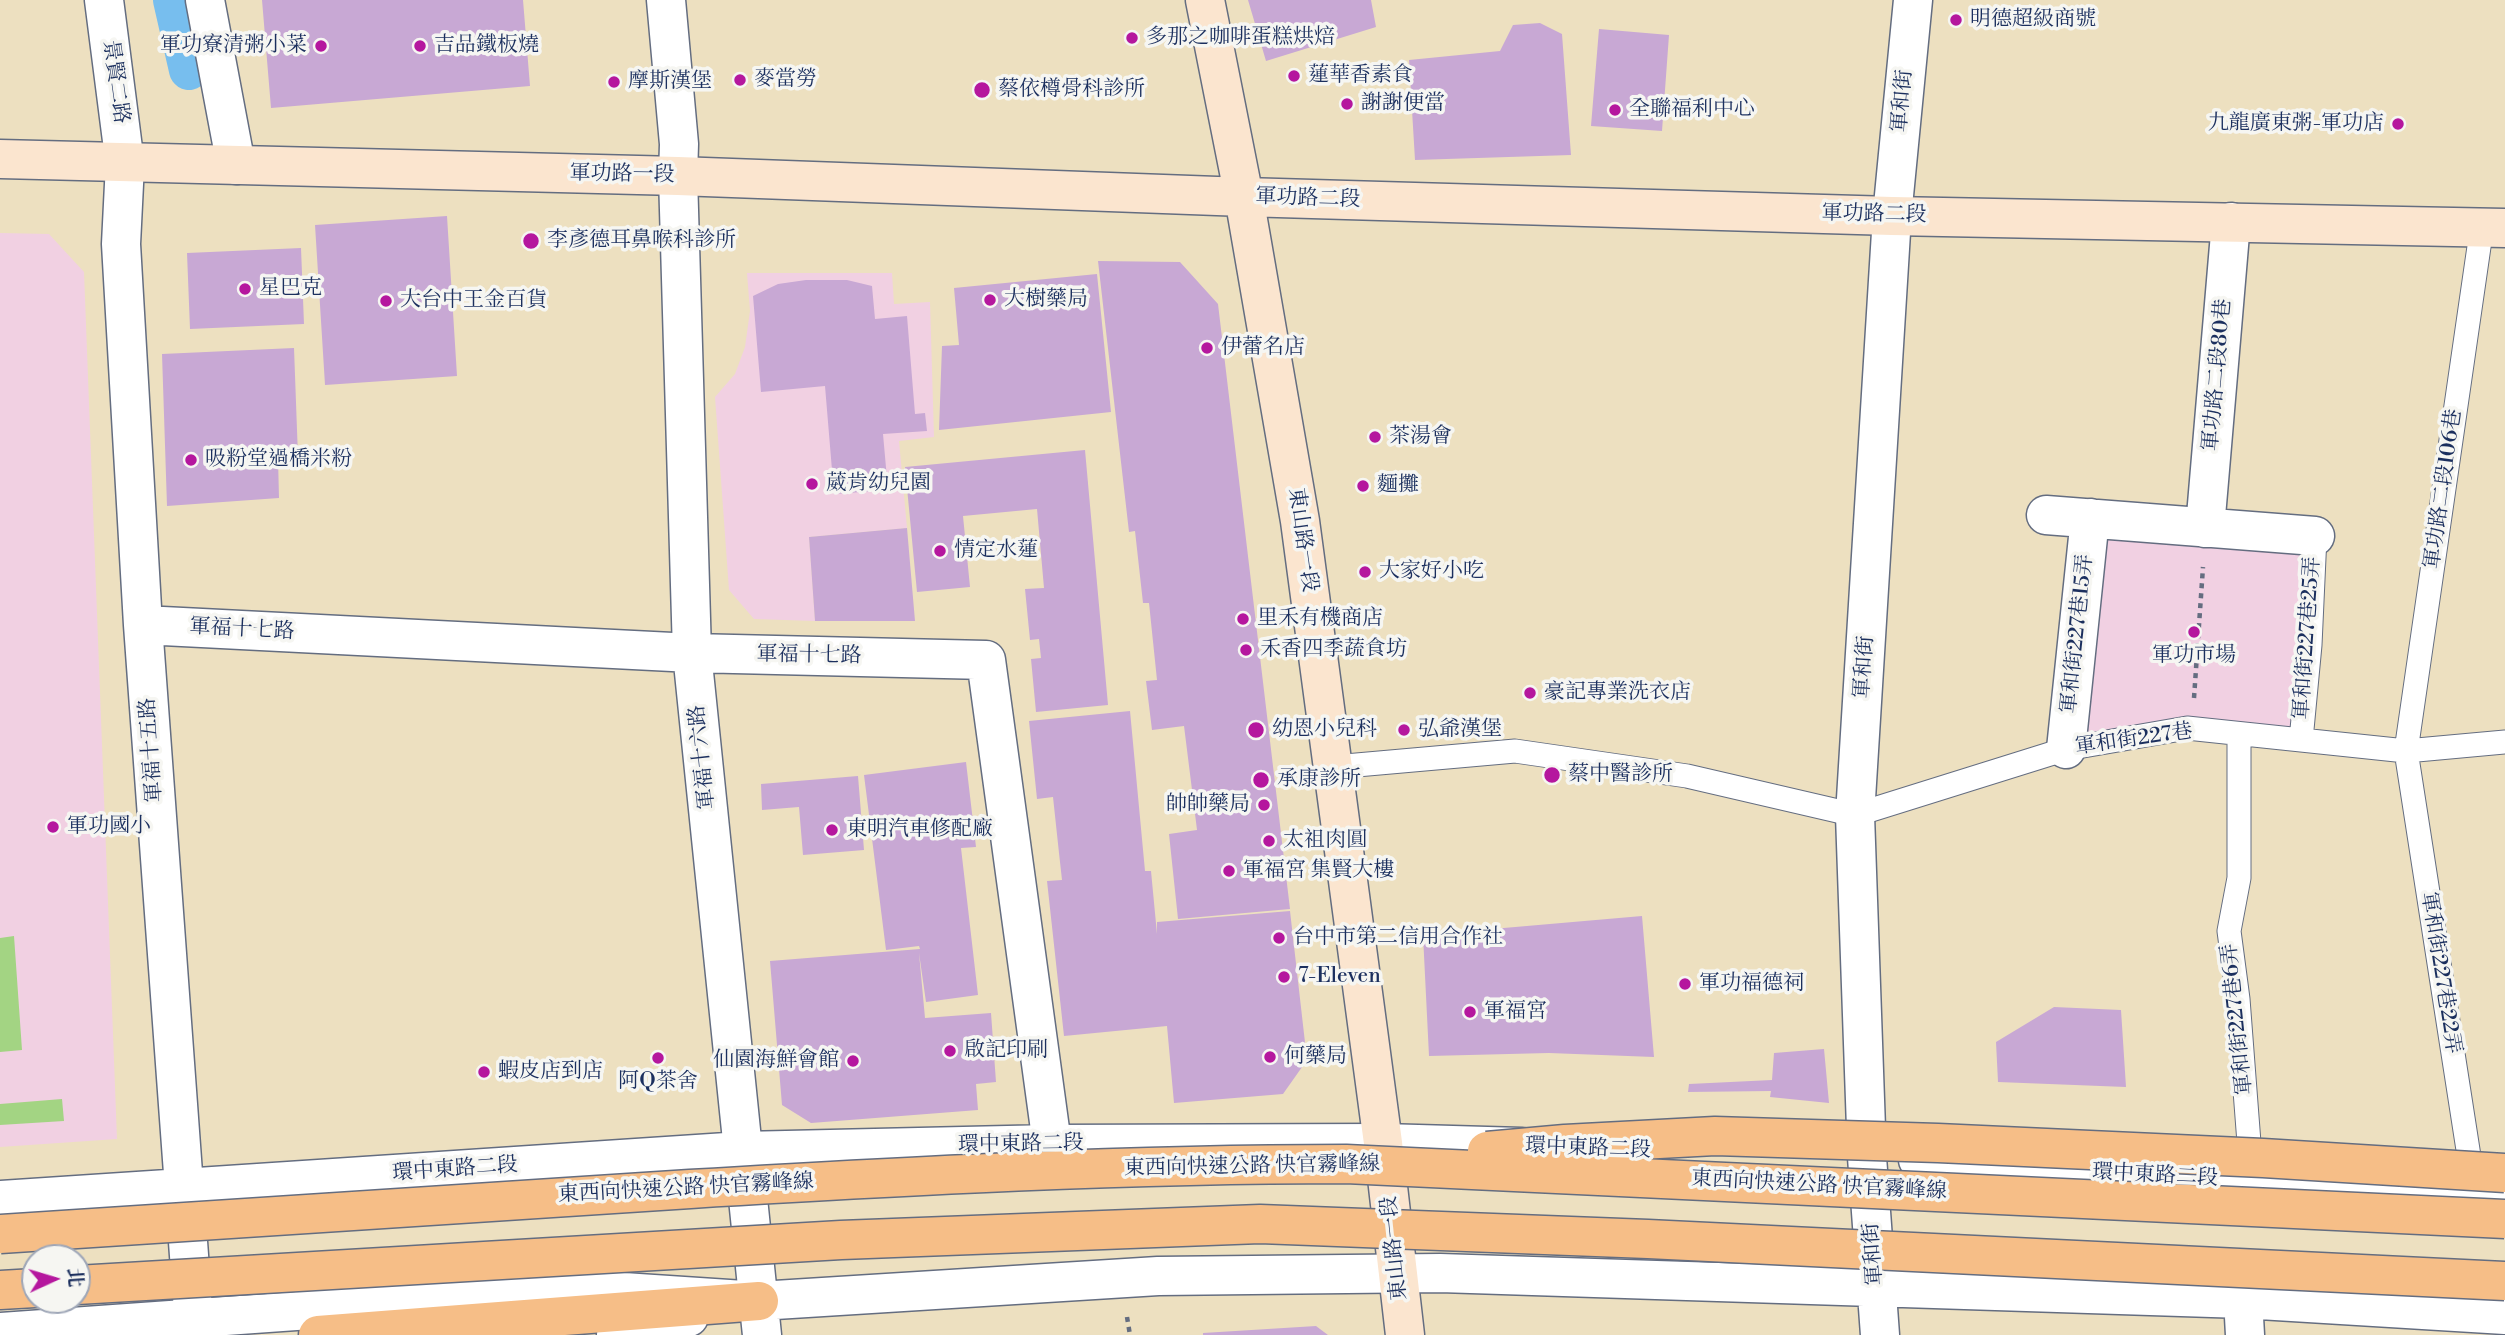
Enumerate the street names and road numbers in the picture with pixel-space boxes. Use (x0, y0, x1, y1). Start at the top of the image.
street label: 景賢二路 (97, 39, 133, 125)
street label: 軍和街 (1888, 69, 1918, 133)
street label: 軍功路一段 (569, 161, 675, 189)
street label: 軍功路二段 (1255, 185, 1361, 213)
street label: 軍功路二段 (1821, 201, 1927, 229)
street label: 軍功路二段80巷 (2199, 298, 2237, 452)
street label: 軍功路二段106巷 (2420, 408, 2468, 570)
street label: 東山路一段 (1282, 486, 1322, 594)
street label: 軍和街227巷15弄 (2057, 553, 2099, 715)
street label: 軍和街227巷25弄 (2290, 556, 2326, 720)
street label: 軍福十七路 (189, 615, 295, 645)
street label: 軍和街 (1850, 635, 1880, 699)
street label: 軍福十七路 (756, 642, 862, 670)
street label: 軍福十五路 (136, 697, 168, 803)
street label: 軍福十六路 (685, 703, 721, 811)
street label: 軍和街227巷 (2074, 719, 2194, 761)
street label: 軍和街227巷22弄 (2415, 890, 2465, 1056)
street label: 軍和街227巷6弄 (2218, 942, 2258, 1096)
street label: 環中東路二段 (958, 1131, 1084, 1159)
street label: 環中東路二段 (1525, 1134, 1651, 1164)
street label: 東西向快速公路 快官霧峰線 (1124, 1152, 1380, 1182)
street label: 環中東路二段 (391, 1153, 519, 1187)
street label: 環中東路二段 (2091, 1160, 2219, 1192)
street label: 東西向快速公路 快官霧峰線 (1690, 1167, 1948, 1205)
street label: 東西向快速公路 快官霧峰線 (557, 1170, 815, 1208)
street label: 東山路一段 (1377, 1194, 1413, 1302)
street label: 軍和街 (1859, 1222, 1889, 1286)

